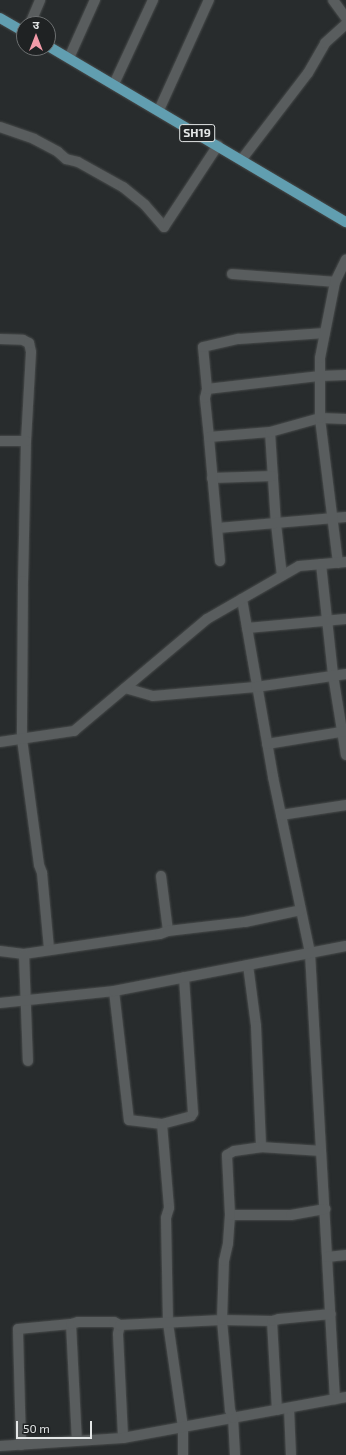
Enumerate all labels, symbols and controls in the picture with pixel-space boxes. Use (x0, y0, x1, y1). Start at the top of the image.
north arrow (16, 16, 56, 56)
text: उ (33, 18, 39, 31)
road number: SH19 (179, 123, 215, 143)
scale bar (18, 1413, 94, 1439)
text: 50 m (23, 1421, 50, 1435)

